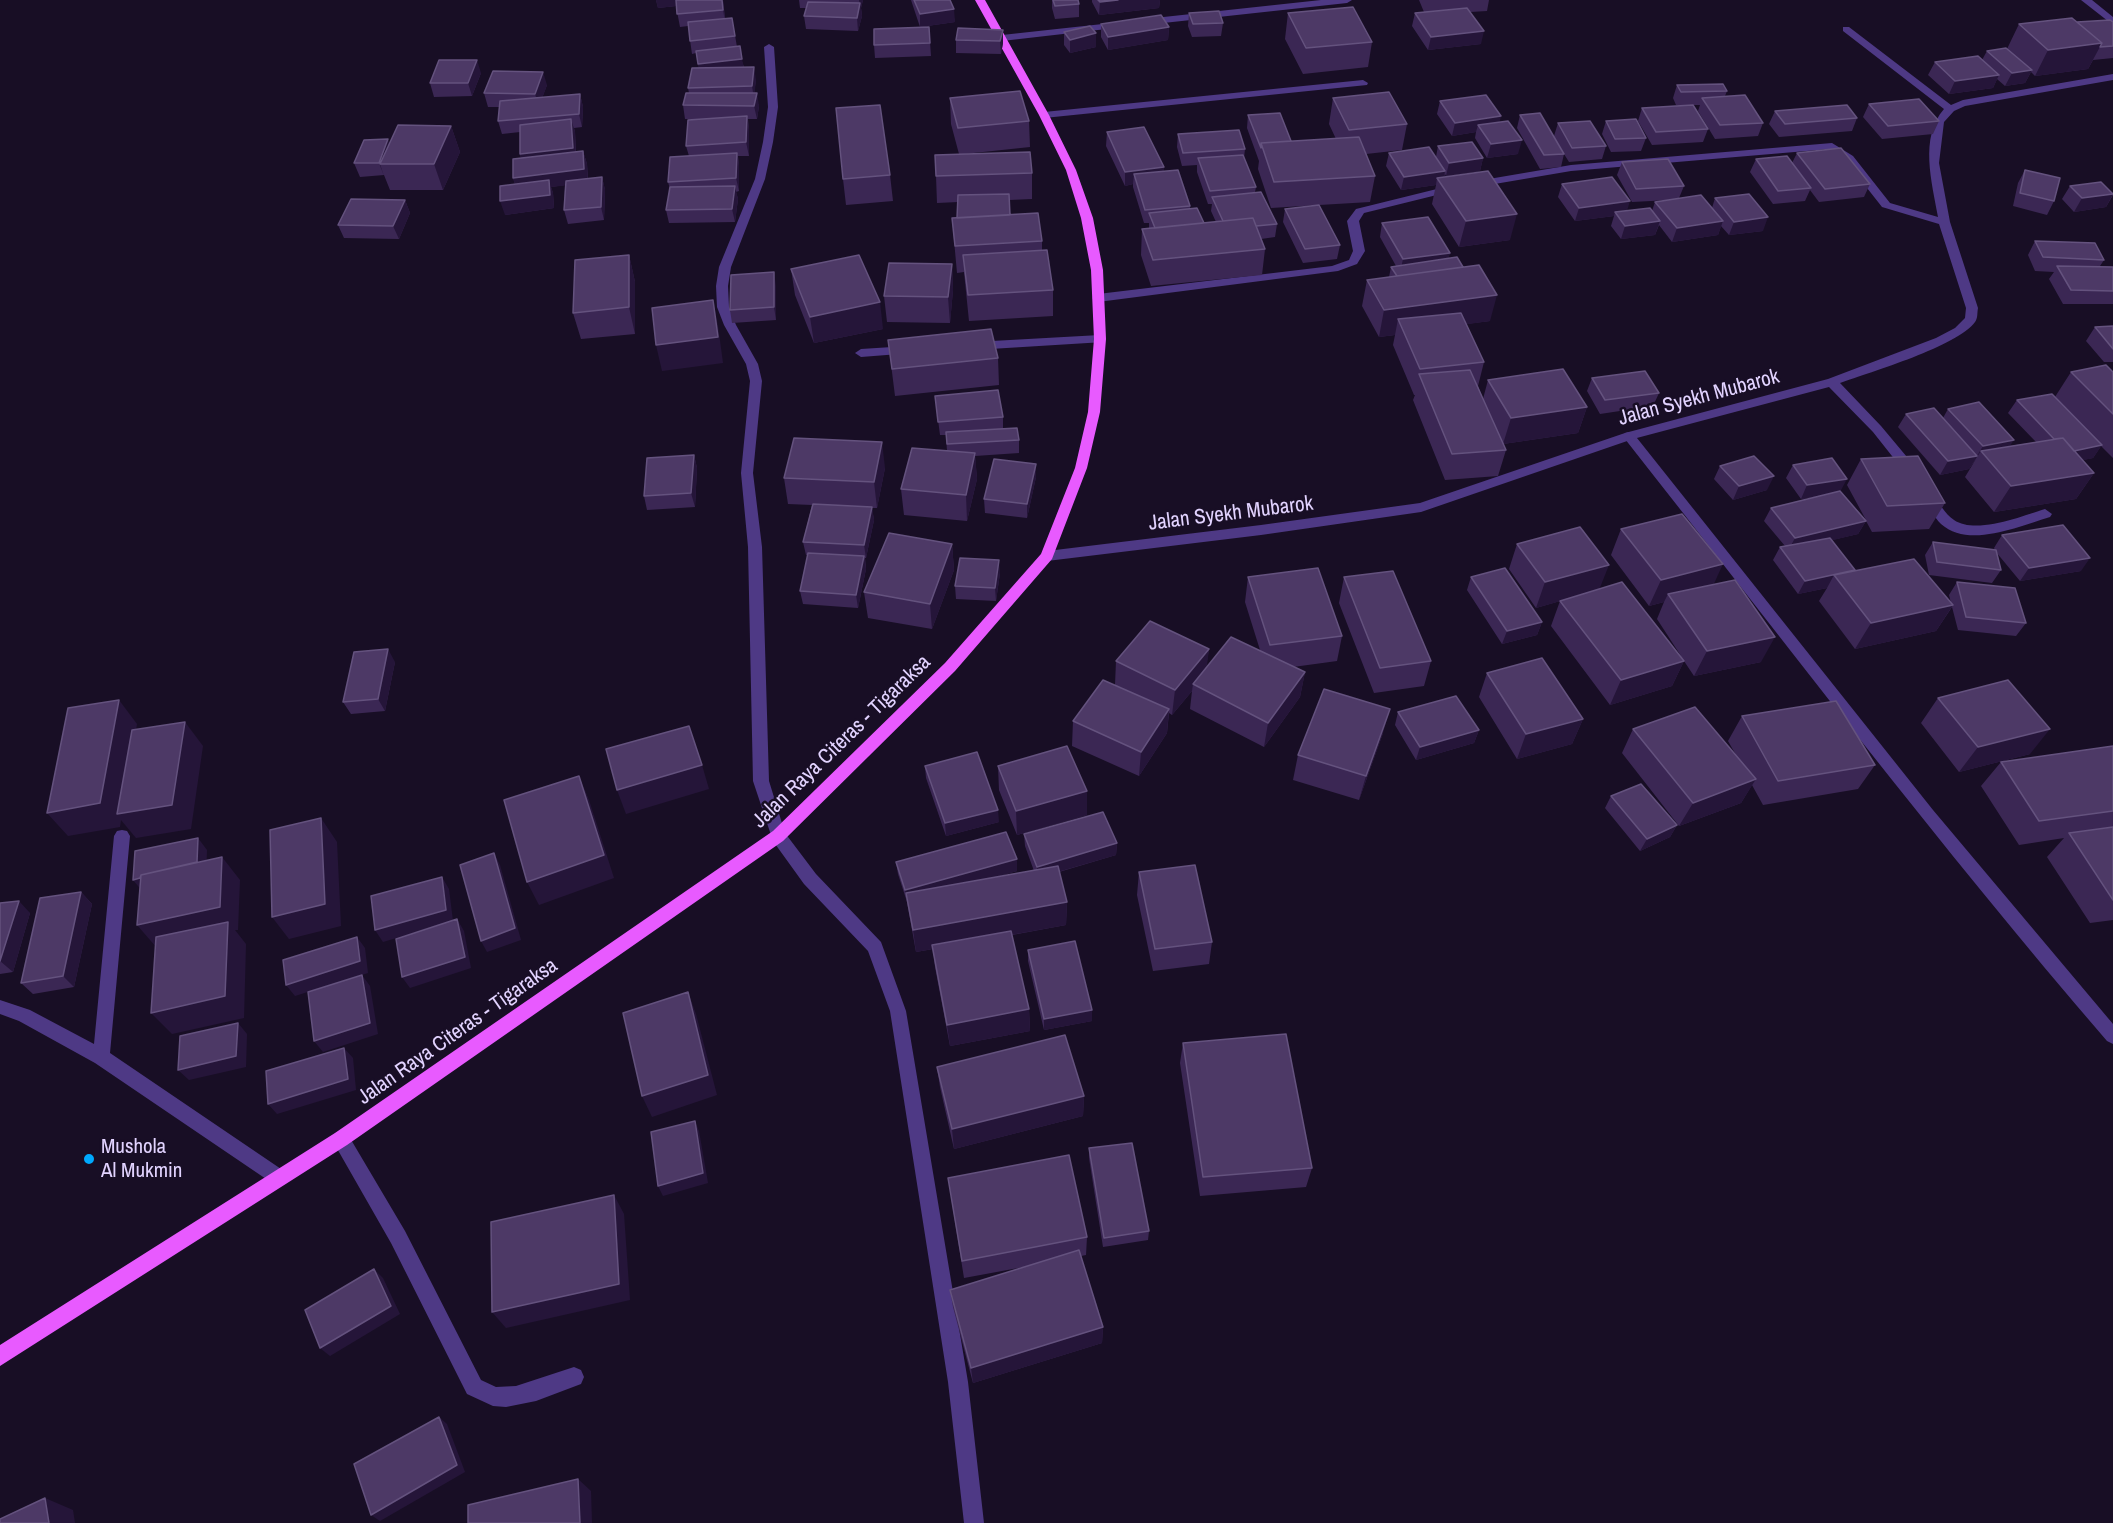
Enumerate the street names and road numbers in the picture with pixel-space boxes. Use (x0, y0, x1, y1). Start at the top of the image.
street label: Jalan Syekh Mubarok (1616, 364, 1782, 432)
street label: Jalan Syekh Mubarok (1147, 491, 1315, 537)
street label: Jalan Raya Citeras - Tigaraksa (748, 650, 936, 834)
street label: Jalan Raya Citeras - Tigaraksa (353, 953, 563, 1111)

